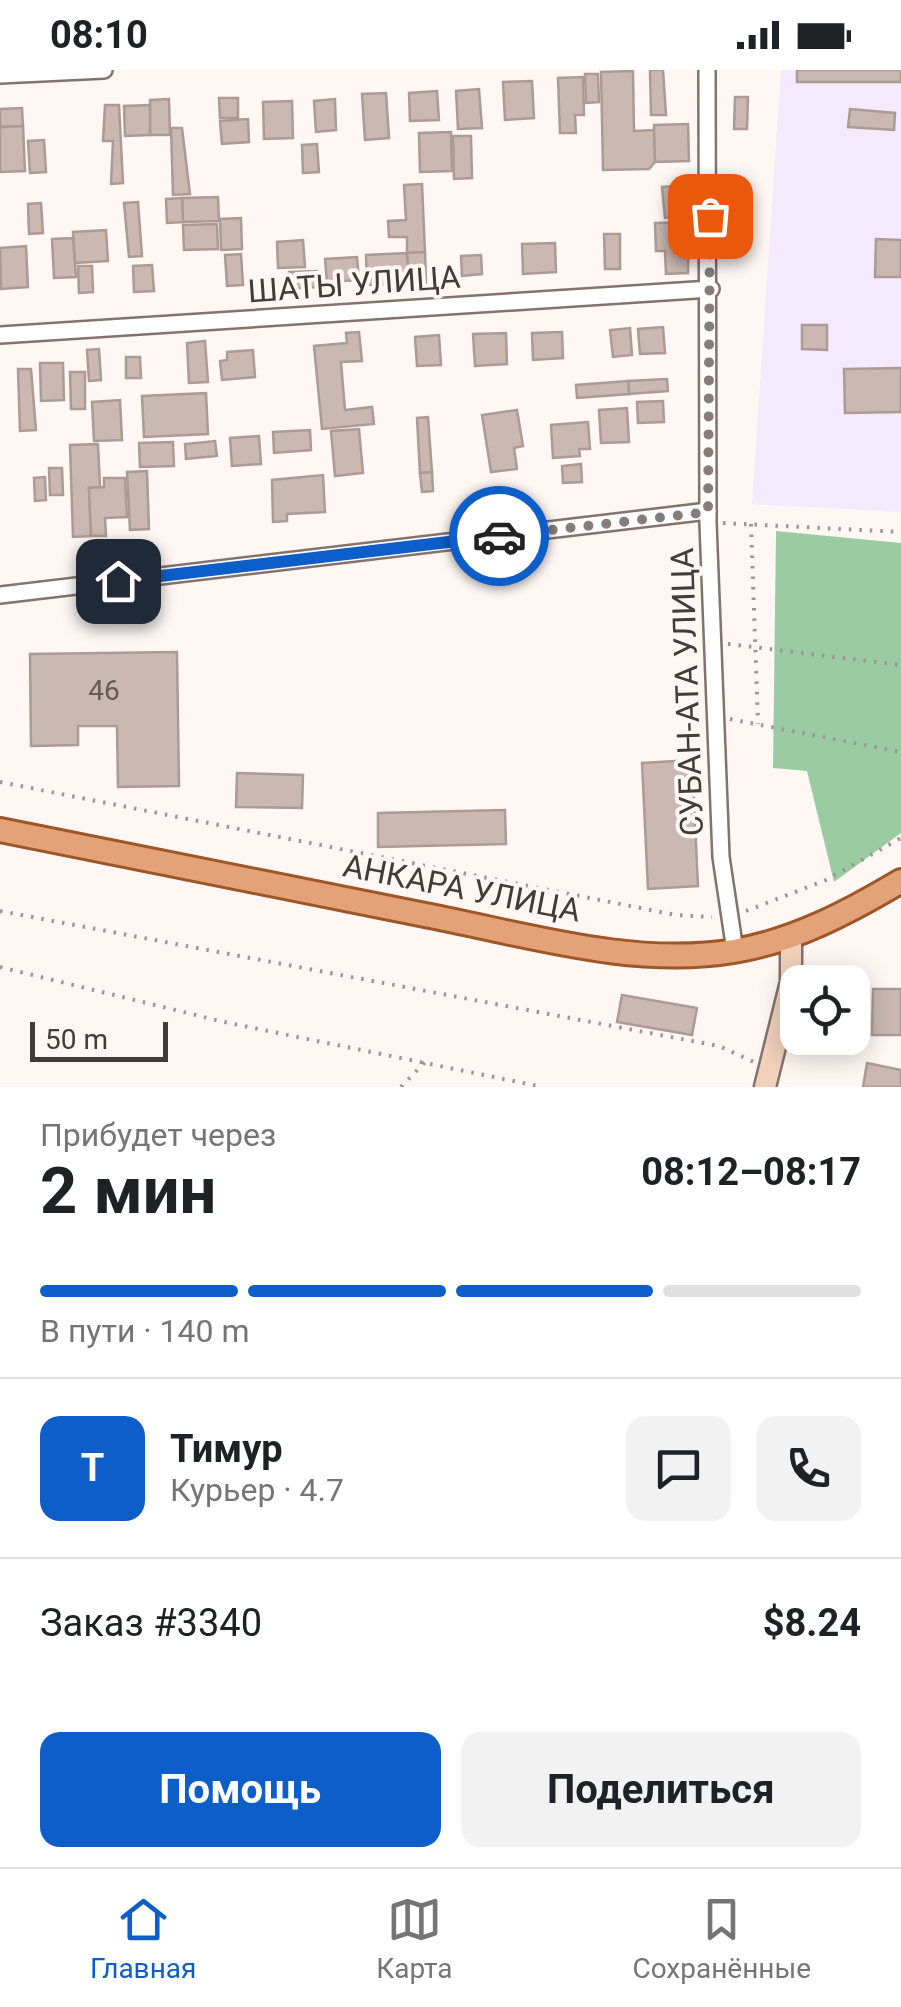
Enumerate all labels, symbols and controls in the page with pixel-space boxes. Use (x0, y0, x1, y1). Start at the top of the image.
text: 08:10 (50, 13, 148, 57)
pin (668, 174, 753, 259)
icon: bag (683, 189, 738, 244)
street label: ШАТЫ УЛИЦА (246, 258, 462, 310)
courier (449, 486, 549, 586)
icon: car (472, 509, 527, 564)
pin (76, 539, 161, 624)
street label: СУБАН-АТА УЛИЦА (663, 547, 711, 837)
icon: home (91, 554, 146, 609)
house number: 46 (88, 674, 120, 707)
street label: АНКАРА УЛИЦА (340, 846, 584, 930)
map controls (780, 965, 870, 1055)
button: locate (780, 965, 870, 1055)
scale bar (30, 1017, 168, 1061)
text: 50 m (45, 1023, 108, 1056)
text: Прибудет через (40, 1116, 276, 1154)
text: 08:12–08:17 (641, 1150, 861, 1194)
text: 2 мин (40, 1153, 216, 1229)
text: В пути · 140 m (40, 1312, 250, 1350)
button: chat (626, 1416, 731, 1521)
button: phone (756, 1416, 861, 1521)
text: Тимур (170, 1427, 283, 1471)
text: Т (81, 1446, 104, 1490)
text: Курьер · 4.7 (170, 1471, 344, 1509)
text: Заказ #3340 (40, 1601, 262, 1645)
text: $8.24 (763, 1601, 861, 1645)
button: Помощь (40, 1732, 441, 1847)
button: Поделиться (461, 1732, 861, 1847)
tab: Главная (90, 1892, 196, 1985)
tab: Карта (376, 1892, 453, 1985)
tab: Сохранённые (632, 1892, 811, 1985)

